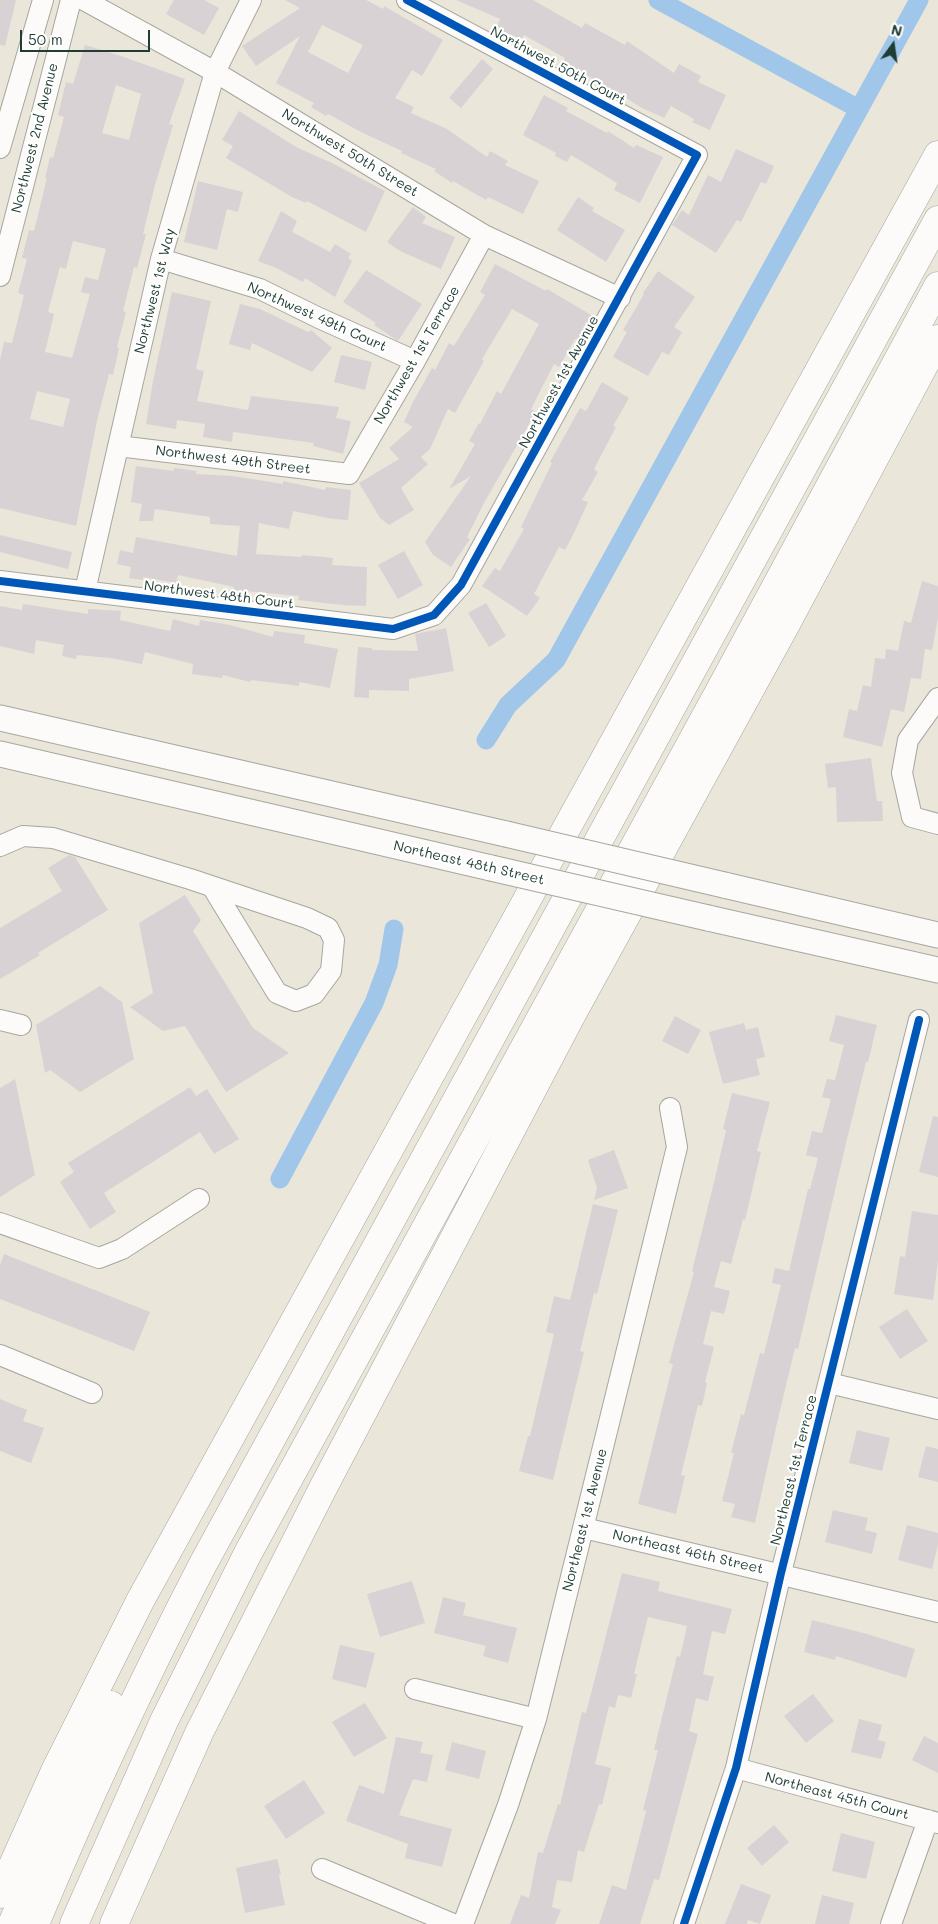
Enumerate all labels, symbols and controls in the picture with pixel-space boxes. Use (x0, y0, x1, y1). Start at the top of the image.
text: N (889, 19, 904, 40)
scale bar (22, 20, 152, 52)
north arrow (868, 20, 918, 70)
street label: Northwest 50th Court (487, 23, 629, 109)
text: 50 m (28, 29, 63, 49)
street label: Northwest 2nd Avenue (8, 61, 62, 215)
street label: Northwest 50th Street (279, 105, 421, 201)
street label: Northwest 1st Way (131, 227, 179, 355)
street label: Northwest 49th Court (245, 279, 389, 355)
street label: Northwest 1st Terrace (371, 283, 463, 427)
street label: Northwest 1st Avenue (516, 313, 602, 451)
street label: Northwest 49th Street (154, 442, 312, 478)
street label: Northwest 48th Court (143, 577, 295, 613)
street label: Northeast 48th Street (392, 837, 546, 889)
street label: Northeast 1st Terrace (767, 1393, 821, 1547)
street label: Northeast 1st Avenue (559, 1447, 611, 1593)
street label: Northeast 46th Street (611, 1526, 765, 1578)
street label: Northeast 45th Court (763, 1769, 911, 1823)

